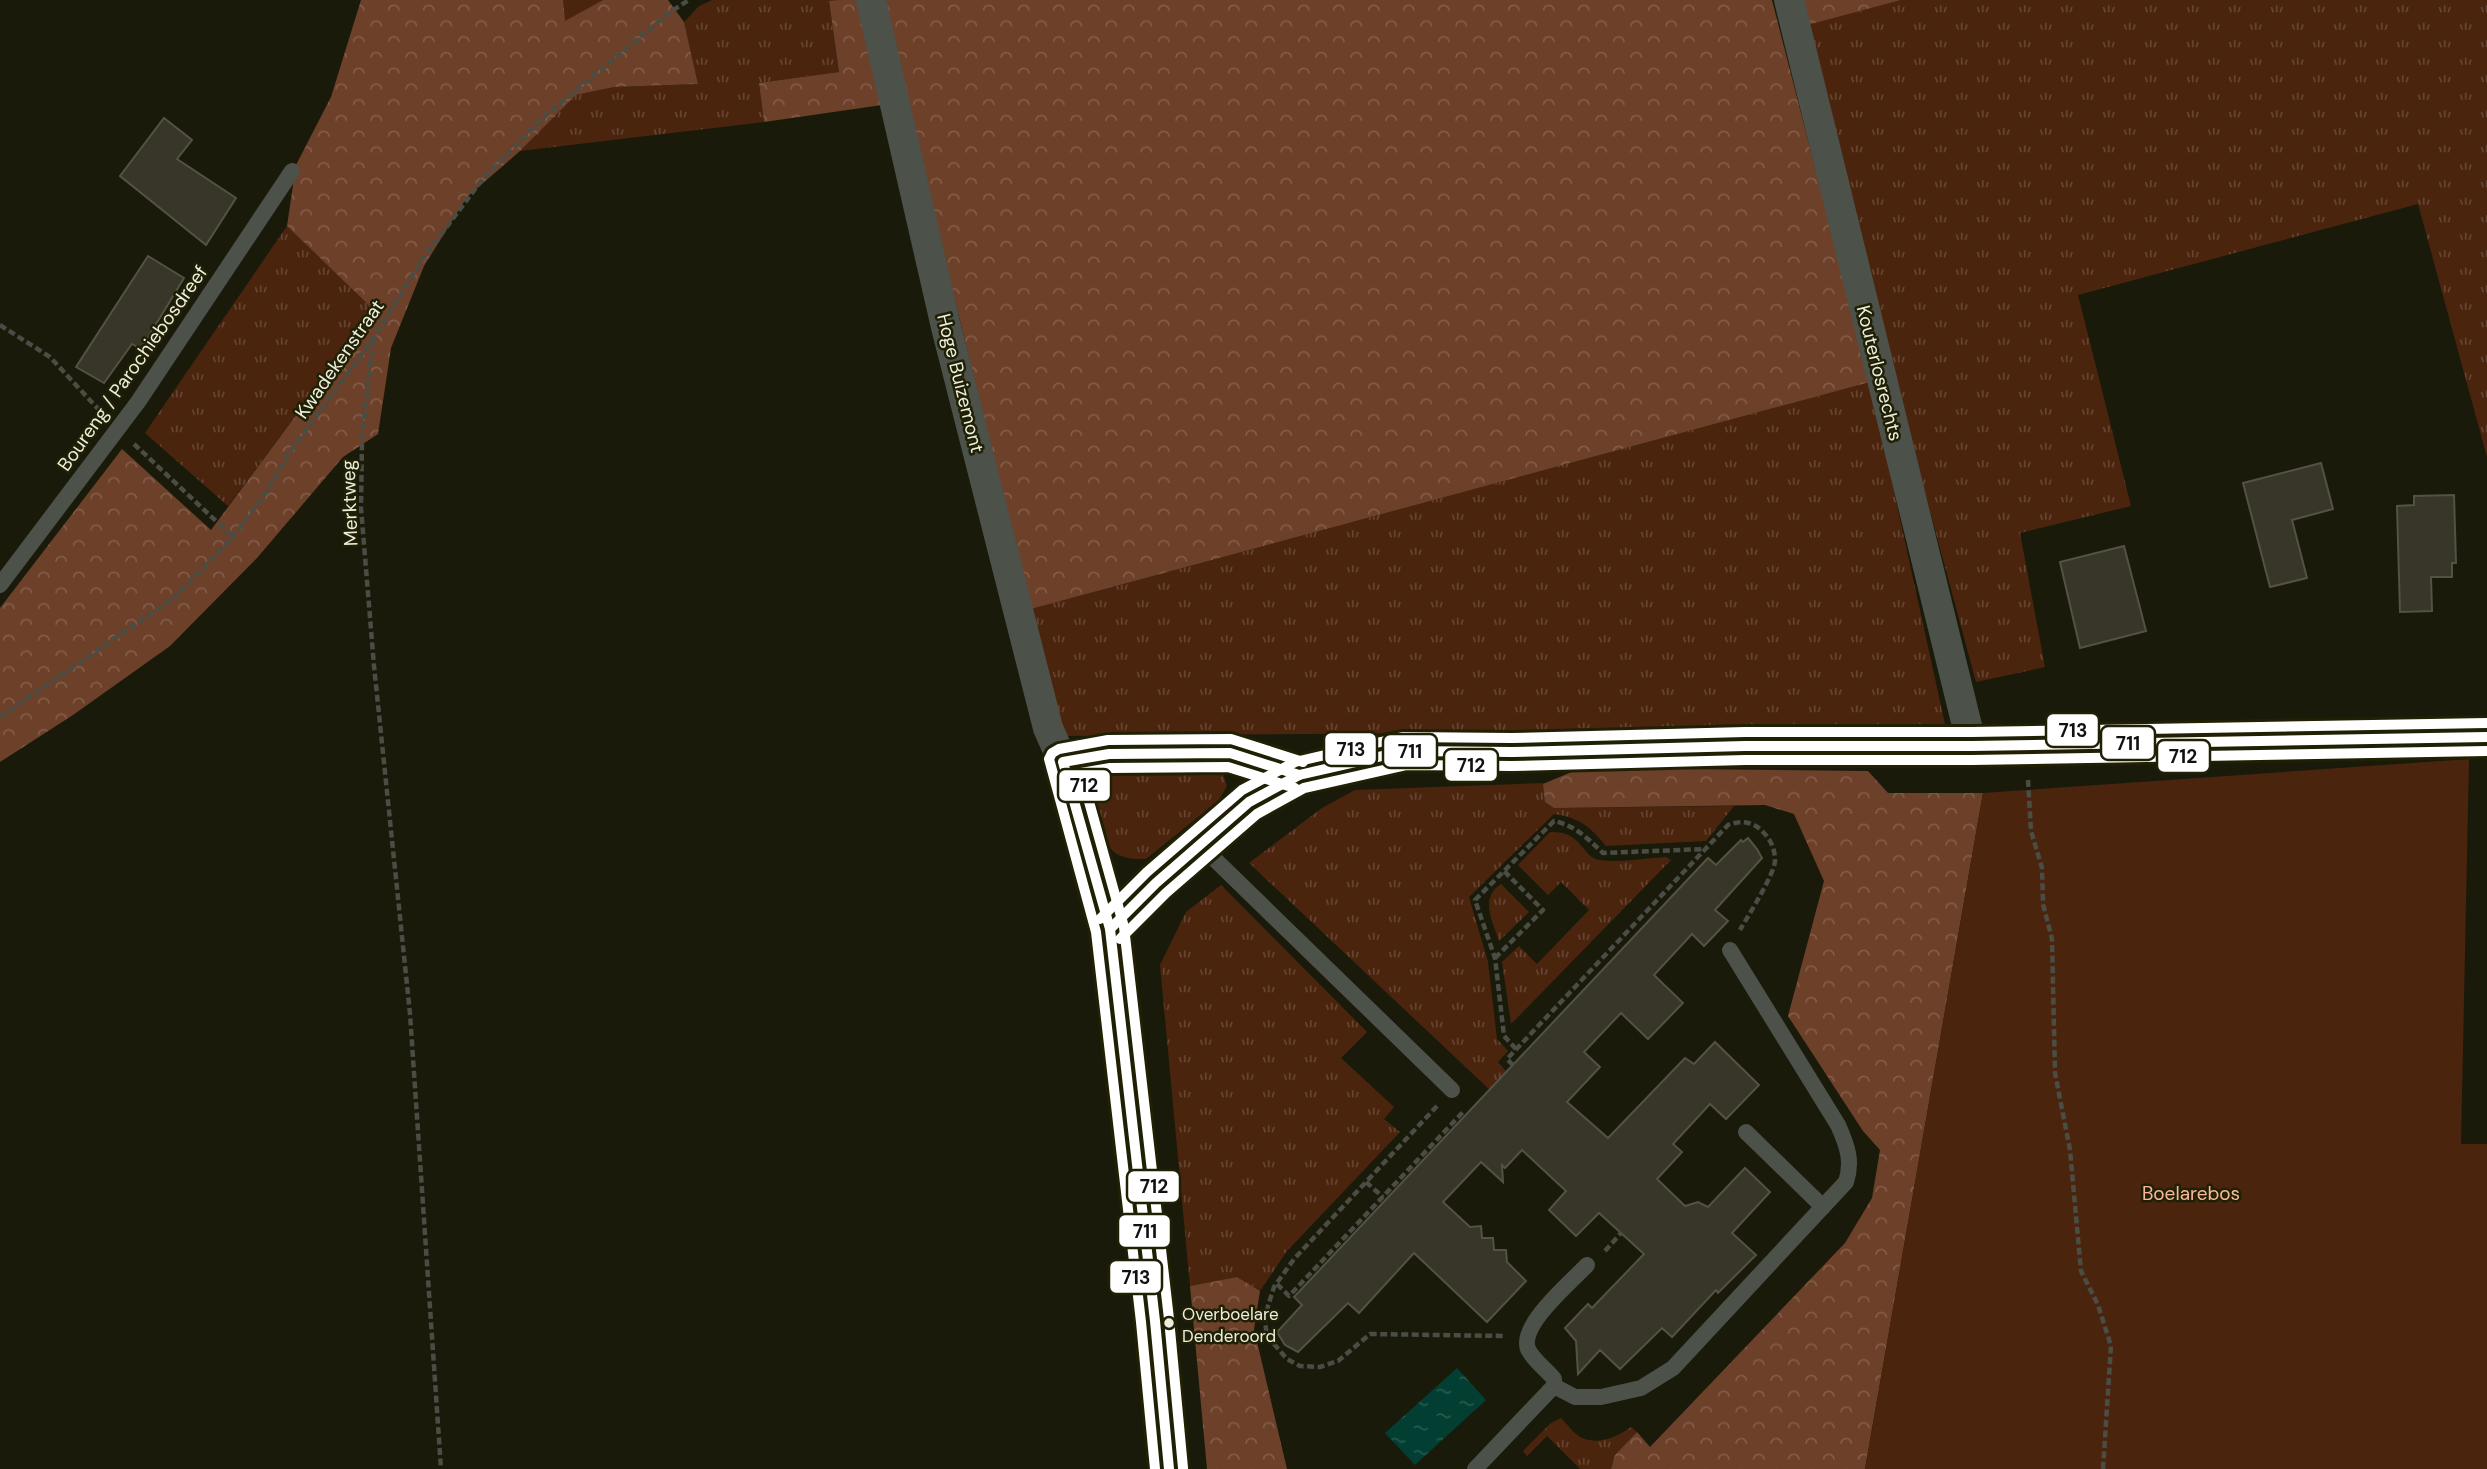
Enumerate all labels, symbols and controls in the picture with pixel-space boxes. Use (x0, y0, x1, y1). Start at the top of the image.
street label: Boureng / Parochiebosdreef (52, 261, 213, 476)
street label: Kwadekenstraat (289, 295, 390, 424)
street label: Kouterlosrechts (1851, 303, 1908, 444)
street label: Hoge Buizemont (931, 311, 990, 455)
street label: Merktweg (335, 459, 363, 547)
line badge: 713 (2046, 713, 2099, 747)
text: 713 (2059, 718, 2087, 743)
line badge: 711 (2101, 726, 2155, 760)
text: 711 (2116, 731, 2140, 756)
line badge: 713 (1324, 732, 1377, 766)
line badge: 711 (1383, 734, 1437, 768)
text: 713 (1337, 737, 1365, 762)
text: 711 (1398, 739, 1422, 764)
line badge: 712 (2157, 740, 2210, 773)
text: 712 (2169, 744, 2197, 769)
line badge: 712 (1444, 749, 1498, 782)
text: 712 (1457, 753, 1485, 778)
line badge: 712 (1058, 769, 1111, 802)
text: 712 (1070, 773, 1098, 798)
line badge: 712 (1127, 1170, 1180, 1203)
text: 712 (1140, 1174, 1168, 1199)
park label: Boelarebos (2142, 1181, 2240, 1206)
line badge: 711 (1118, 1214, 1171, 1248)
text: 711 (1133, 1219, 1157, 1244)
line badge: 713 (1109, 1260, 1162, 1294)
text: 713 (1122, 1265, 1150, 1290)
place label: Overboelare Denderoord (1182, 1303, 1279, 1347)
marker: Overboelare Denderoord (1162, 1316, 1176, 1330)

